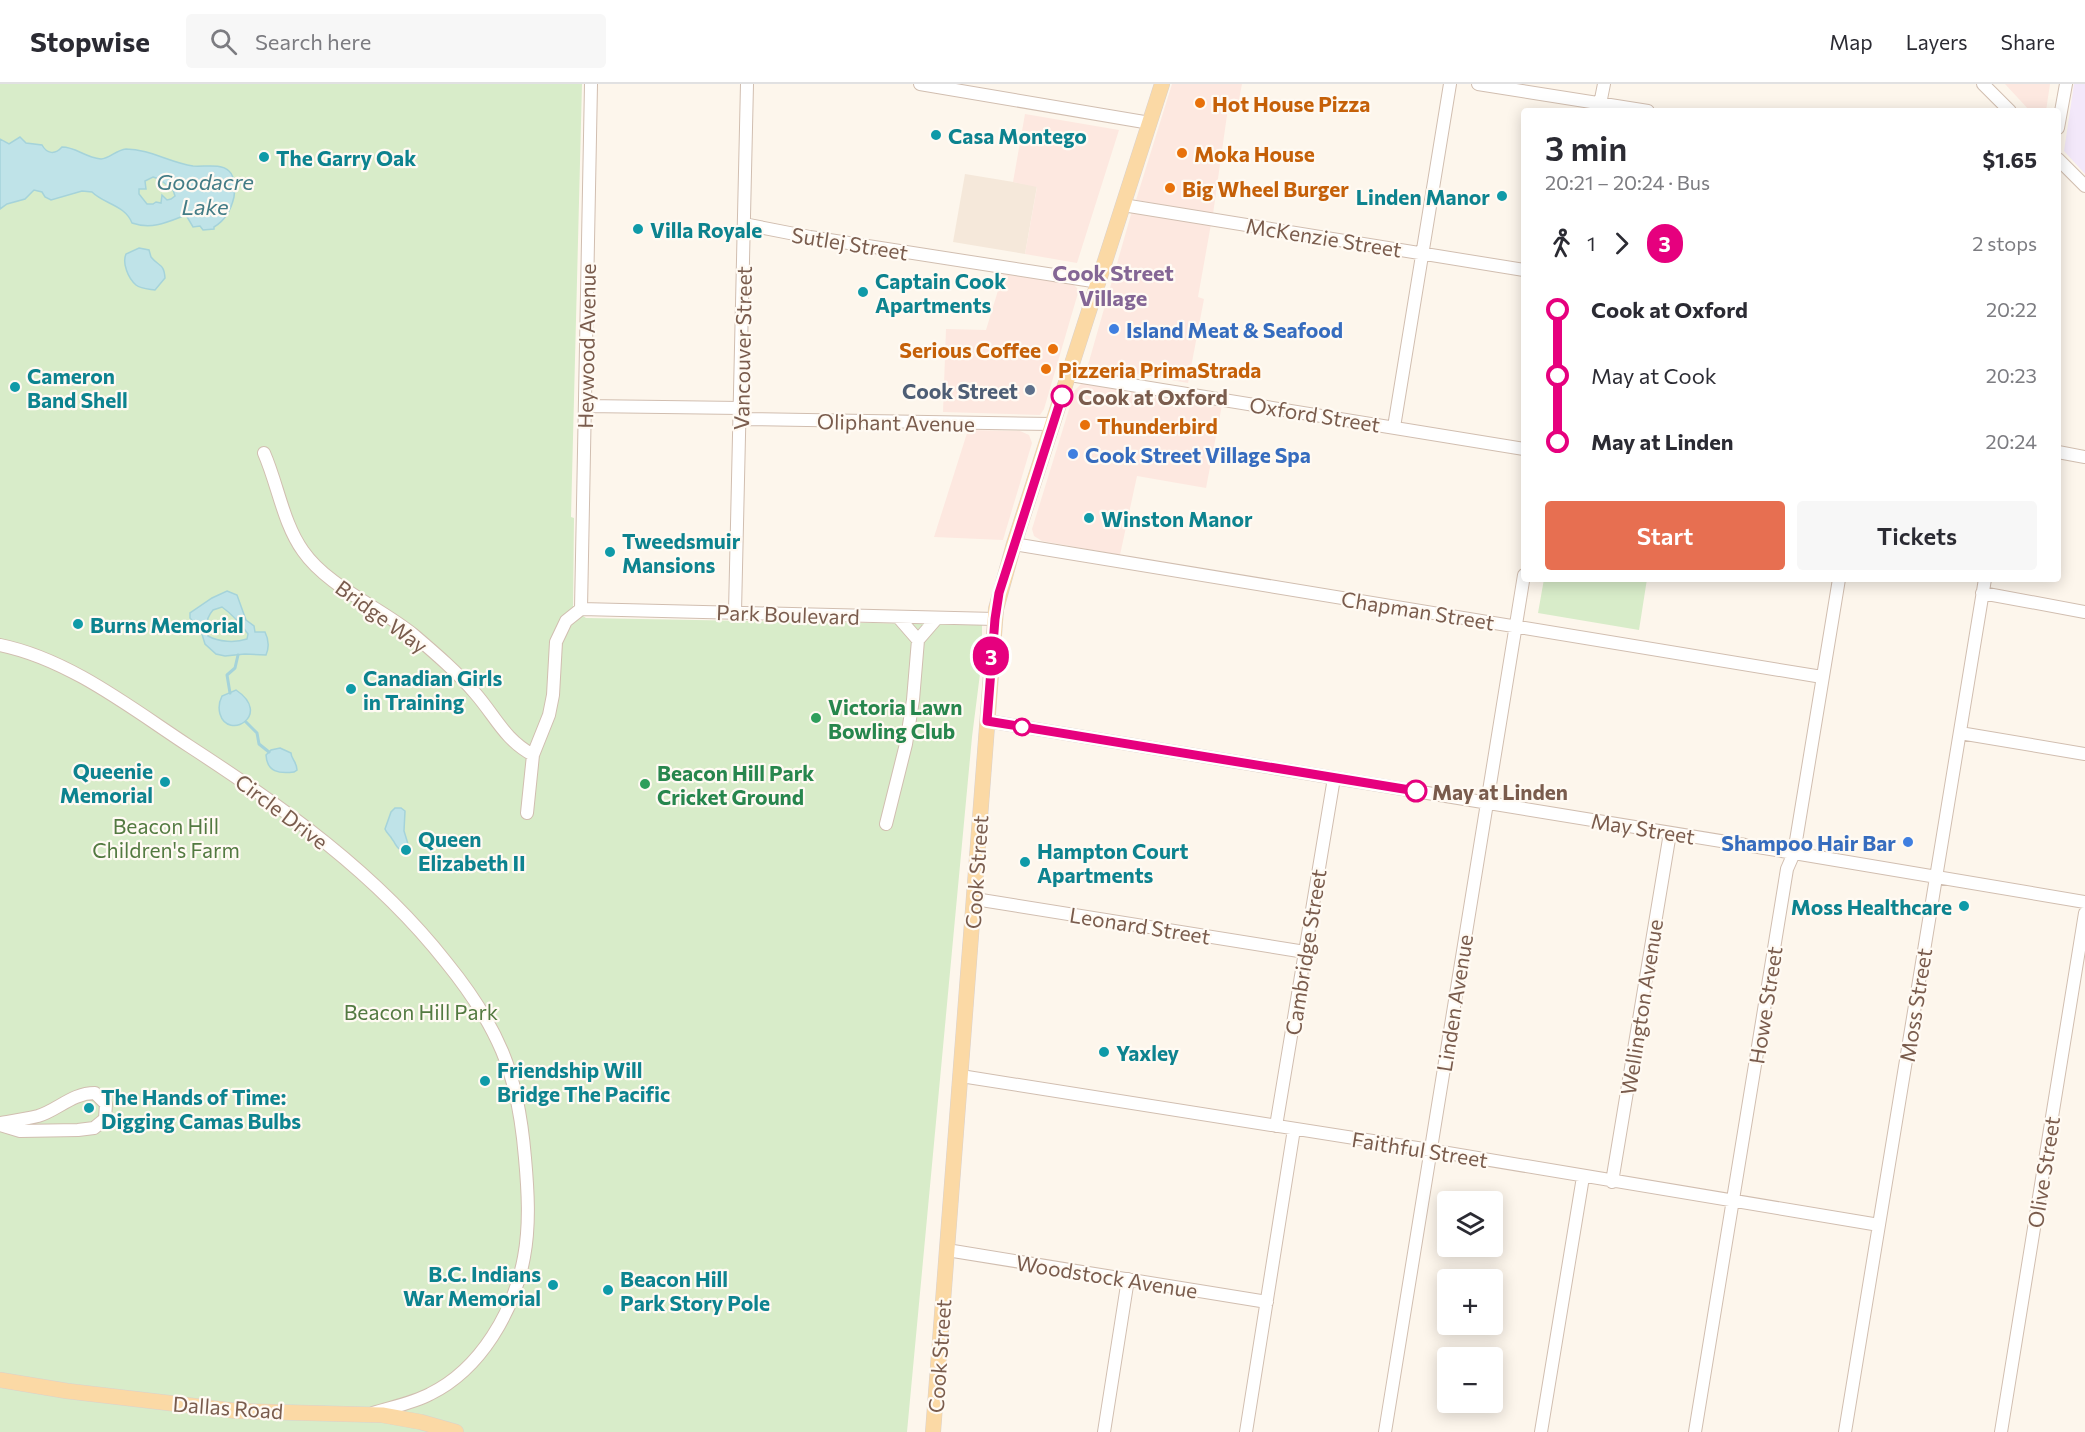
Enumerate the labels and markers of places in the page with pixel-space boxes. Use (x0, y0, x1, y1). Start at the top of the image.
place label: Hot House Pizza (1212, 91, 1370, 116)
marker: Hot House Pizza (1193, 96, 1207, 110)
place label: Casa Montego (948, 123, 1087, 148)
marker: Casa Montego (929, 128, 943, 142)
place label: Moka House (1194, 141, 1315, 166)
place label: The Garry Oak (276, 145, 416, 170)
marker: Moka House (1175, 146, 1189, 160)
marker: The Garry Oak (257, 150, 271, 164)
place label: Big Wheel Burger (1182, 176, 1349, 201)
marker: Big Wheel Burger (1163, 181, 1177, 195)
place label: Linden Manor (1356, 184, 1490, 209)
marker: Linden Manor (1495, 189, 1509, 203)
place label: Villa Royale (650, 217, 762, 242)
marker: Villa Royale (631, 222, 645, 236)
place label: Captain Cook Apartments (875, 268, 1006, 317)
marker: Captain Cook Apartments (856, 285, 870, 299)
place label: Island Meat & Seafood (1126, 317, 1343, 342)
marker: Island Meat & Seafood (1107, 322, 1121, 336)
place label: Serious Coffee (899, 337, 1041, 362)
marker: Serious Coffee (1046, 342, 1060, 356)
place label: Pizzeria PrimaStrada (1058, 357, 1261, 382)
marker: Pizzeria PrimaStrada (1039, 362, 1053, 376)
place label: Cameron Band Shell (27, 363, 128, 412)
place label: Cook Street (902, 378, 1018, 403)
marker: Cameron Band Shell (8, 380, 22, 394)
marker: Cook Street (1023, 383, 1037, 397)
place label: Cook at Oxford (1078, 384, 1228, 409)
marker: Cook at Oxford (1051, 385, 1073, 407)
place label: Thunderbird (1097, 413, 1218, 438)
marker: Thunderbird (1078, 418, 1092, 432)
place label: Cook Street Village Spa (1085, 442, 1311, 467)
marker: Cook Street Village Spa (1066, 447, 1080, 461)
place label: Winston Manor (1101, 506, 1253, 531)
marker: Winston Manor (1082, 511, 1096, 525)
place label: Tweedsmuir Mansions (622, 528, 741, 577)
marker: Tweedsmuir Mansions (603, 545, 617, 559)
place label: Burns Memorial (90, 612, 244, 637)
marker: Burns Memorial (71, 617, 85, 631)
place label: Canadian Girls in Training (363, 665, 503, 714)
marker: Canadian Girls in Training (344, 682, 358, 696)
place label: Victoria Lawn Bowling Club (828, 694, 962, 743)
marker: Victoria Lawn Bowling Club (809, 711, 823, 725)
unlabelled marker (1013, 718, 1031, 736)
place label: Queenie Memorial (60, 758, 153, 807)
place label: Beacon Hill Park Cricket Ground (657, 760, 814, 809)
marker: Queenie Memorial (158, 775, 172, 789)
marker: Beacon Hill Park Cricket Ground (638, 777, 652, 791)
place label: May at Linden (1432, 779, 1568, 804)
marker: May at Linden (1405, 780, 1427, 802)
place label: Queen Elizabeth II (418, 826, 526, 875)
place label: Shampoo Hair Bar (1721, 830, 1896, 855)
marker: Shampoo Hair Bar (1901, 835, 1915, 849)
place label: Hampton Court Apartments (1037, 838, 1189, 887)
marker: Queen Elizabeth II (399, 843, 413, 857)
marker: Hampton Court Apartments (1018, 855, 1032, 869)
place label: Moss Healthcare (1791, 894, 1952, 919)
marker: Moss Healthcare (1957, 899, 1971, 913)
place label: Yaxley (1116, 1040, 1180, 1065)
marker: Yaxley (1097, 1045, 1111, 1059)
place label: Friendship Will Bridge The Pacific (497, 1057, 670, 1106)
marker: Friendship Will Bridge The Pacific (478, 1074, 492, 1088)
place label: The Hands of Time: Digging Camas Bulbs (101, 1084, 301, 1133)
marker: The Hands of Time: Digging Camas Bulbs (82, 1101, 96, 1115)
place label: B.C. Indians War Memorial (403, 1261, 541, 1310)
place label: Beacon Hill Park Story Pole (620, 1266, 770, 1315)
marker: B.C. Indians War Memorial (546, 1278, 560, 1292)
marker: Beacon Hill Park Story Pole (601, 1283, 615, 1297)

